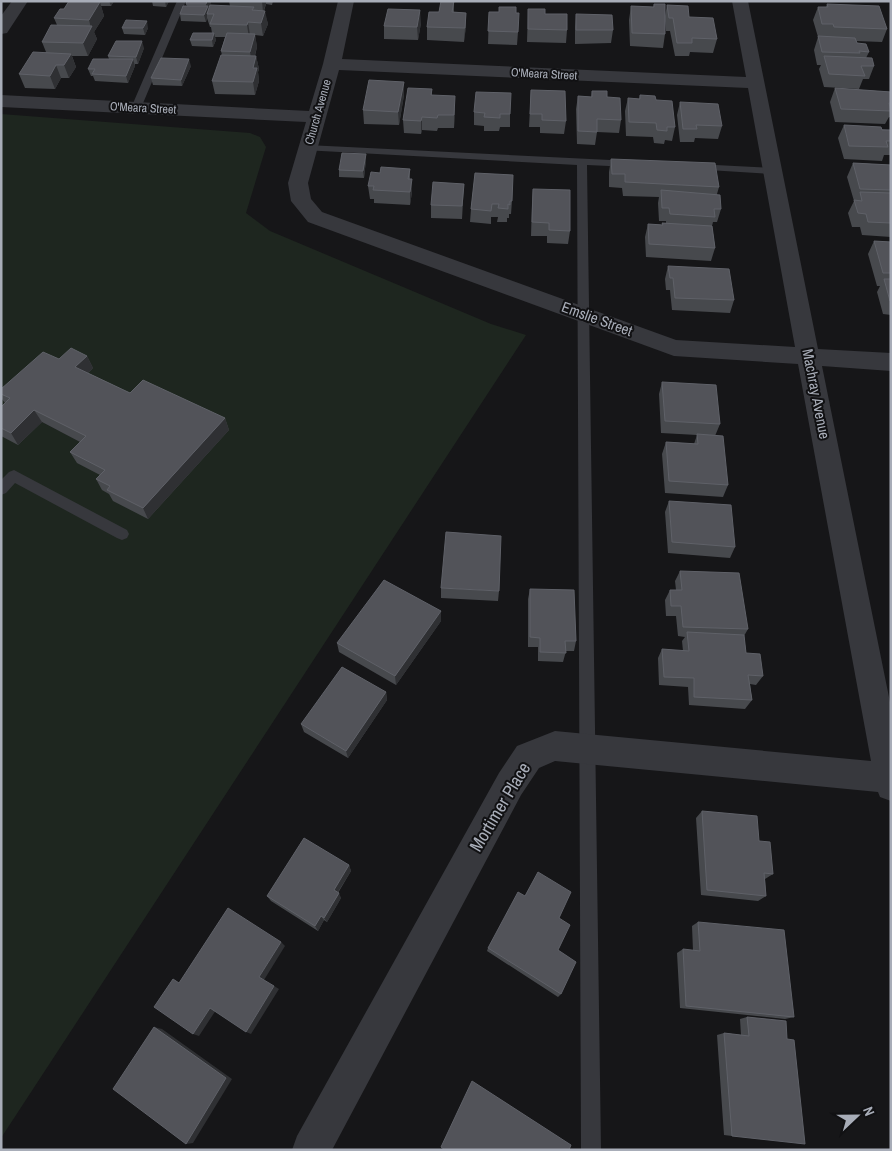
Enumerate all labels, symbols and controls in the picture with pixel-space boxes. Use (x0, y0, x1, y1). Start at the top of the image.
street label: O'Meara Street (510, 64, 578, 84)
street label: Church Avenue (301, 78, 335, 146)
street label: O'Meara Street (109, 98, 177, 118)
street label: Emslie Street (559, 296, 636, 341)
street label: Machray Avenue (797, 347, 836, 441)
street label: Mortimer Place (463, 757, 536, 856)
north arrow (832, 1091, 882, 1141)
text: N (859, 1104, 879, 1118)

